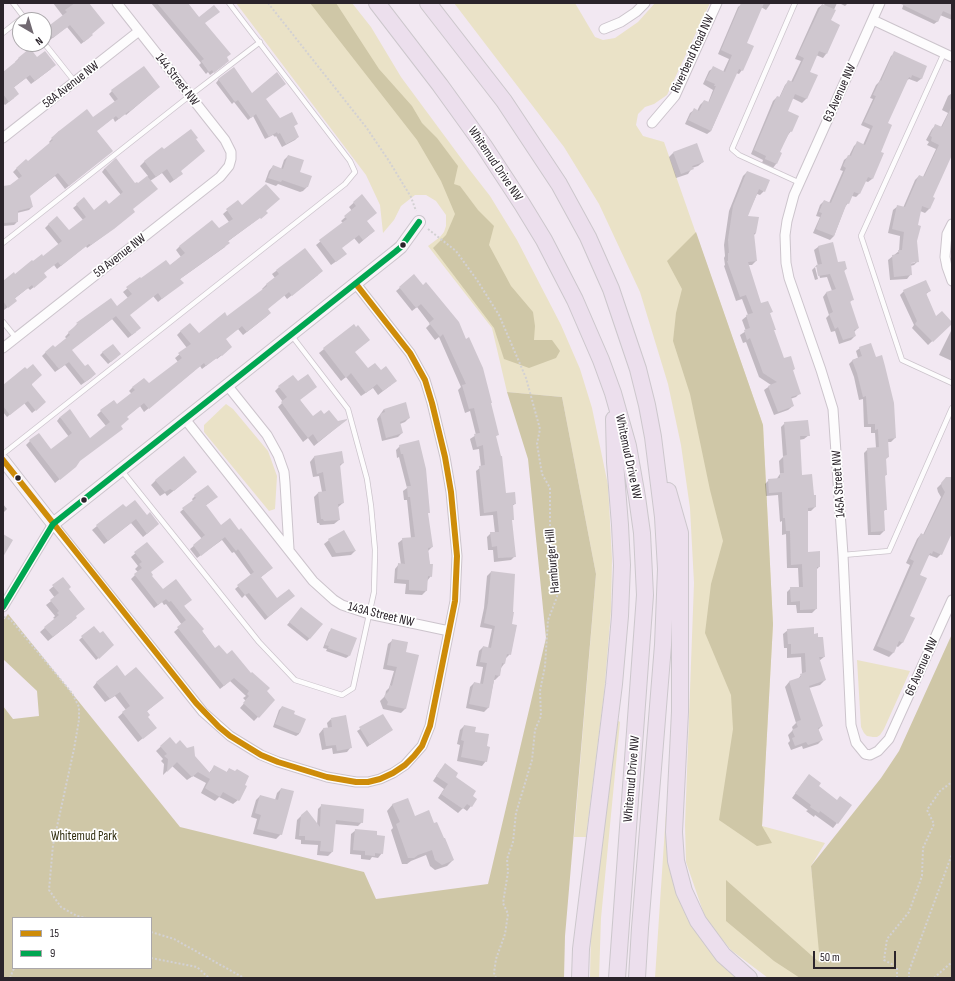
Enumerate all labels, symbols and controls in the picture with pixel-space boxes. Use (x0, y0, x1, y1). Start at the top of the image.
north arrow (12, 12, 52, 52)
street label: Riverbend Road NW (668, 12, 718, 96)
text: N (33, 34, 45, 48)
street label: 144 Street NW (152, 51, 202, 109)
street label: 58A Avenue NW (40, 58, 102, 112)
street label: 63 Avenue NW (820, 61, 860, 125)
street label: Whitemud Drive NW (464, 124, 526, 204)
street label: 59 Avenue NW (91, 231, 149, 281)
unlabelled marker (398, 240, 408, 250)
street label: Whitemud Drive NW (611, 413, 645, 501)
street label: 145A Street NW (829, 450, 849, 518)
unlabelled marker (13, 473, 23, 483)
unlabelled marker (79, 495, 89, 505)
street label: Hamburger Hill (542, 528, 564, 594)
street label: 143A Street NW (346, 599, 416, 631)
street label: 66 Avenue NW (902, 635, 942, 699)
street label: Whitemud Drive NW (620, 735, 644, 823)
park label: Whitemud Park (51, 829, 117, 845)
legend (12, 917, 152, 969)
text: 15 (50, 926, 59, 941)
scale bar (815, 943, 898, 969)
text: 9 (50, 946, 55, 961)
text: 50 m (820, 950, 840, 965)

